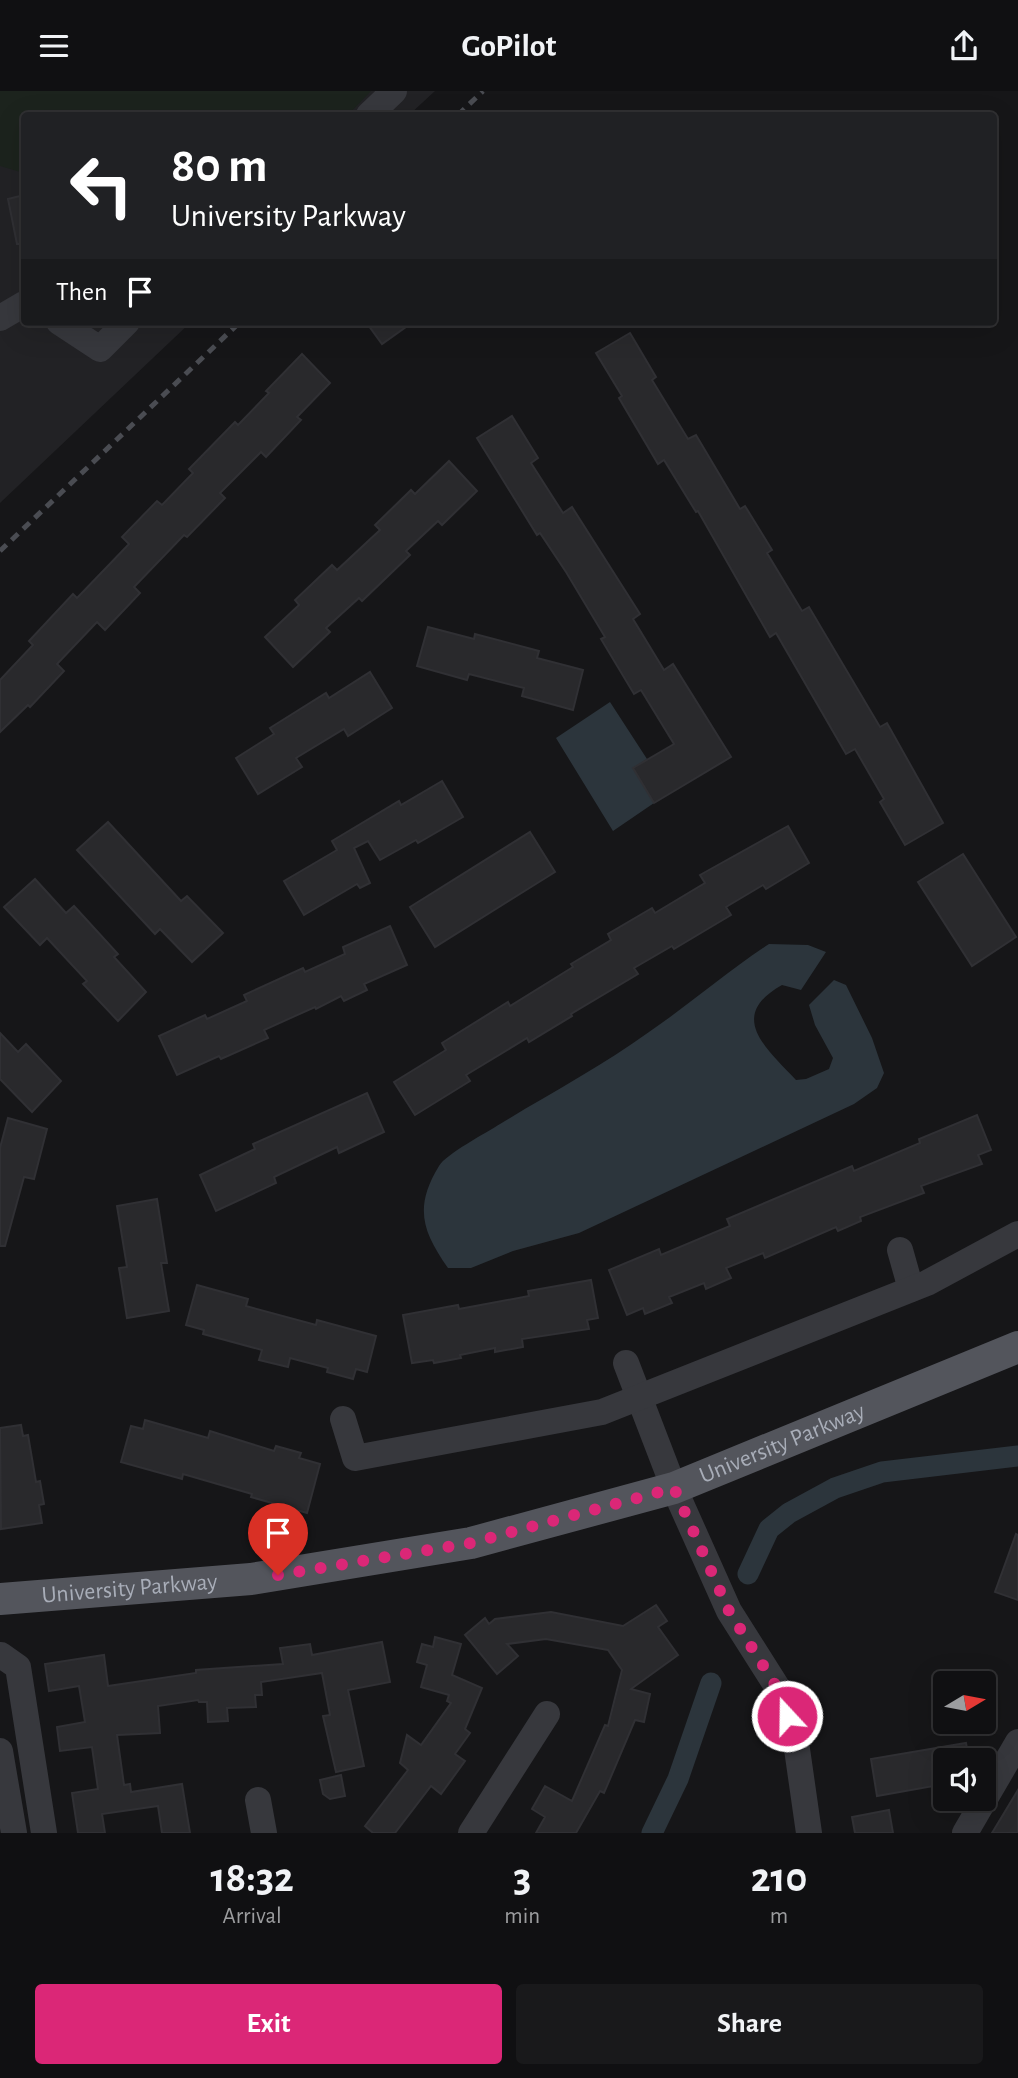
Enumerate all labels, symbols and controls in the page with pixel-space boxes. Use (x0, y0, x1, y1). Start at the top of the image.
icon: menu (35, 27, 73, 65)
icon: share (945, 27, 983, 65)
text: GoPilot (462, 30, 556, 62)
icon: left (56, 140, 147, 231)
text: 80 m (171, 142, 268, 191)
text: University Parkway (171, 200, 406, 232)
icon: arrive (121, 273, 159, 311)
text: Then (56, 279, 107, 305)
street label: University Parkway (696, 1399, 868, 1488)
pin (248, 1503, 308, 1575)
icon: arrive (259, 1514, 297, 1552)
street label: University Parkway (41, 1570, 218, 1608)
north arrow (933, 1671, 996, 1734)
map controls (933, 1671, 996, 1811)
position arrow (750, 1679, 824, 1753)
button: sound (933, 1748, 996, 1811)
text: 18:32 (211, 1857, 294, 1899)
text: 3 (513, 1857, 531, 1899)
text: 210 (751, 1857, 807, 1899)
text: Arrival (223, 1905, 282, 1928)
text: min (504, 1905, 540, 1928)
text: m (770, 1905, 788, 1928)
button: Exit (35, 1984, 502, 2064)
button: Share (516, 1984, 983, 2064)

